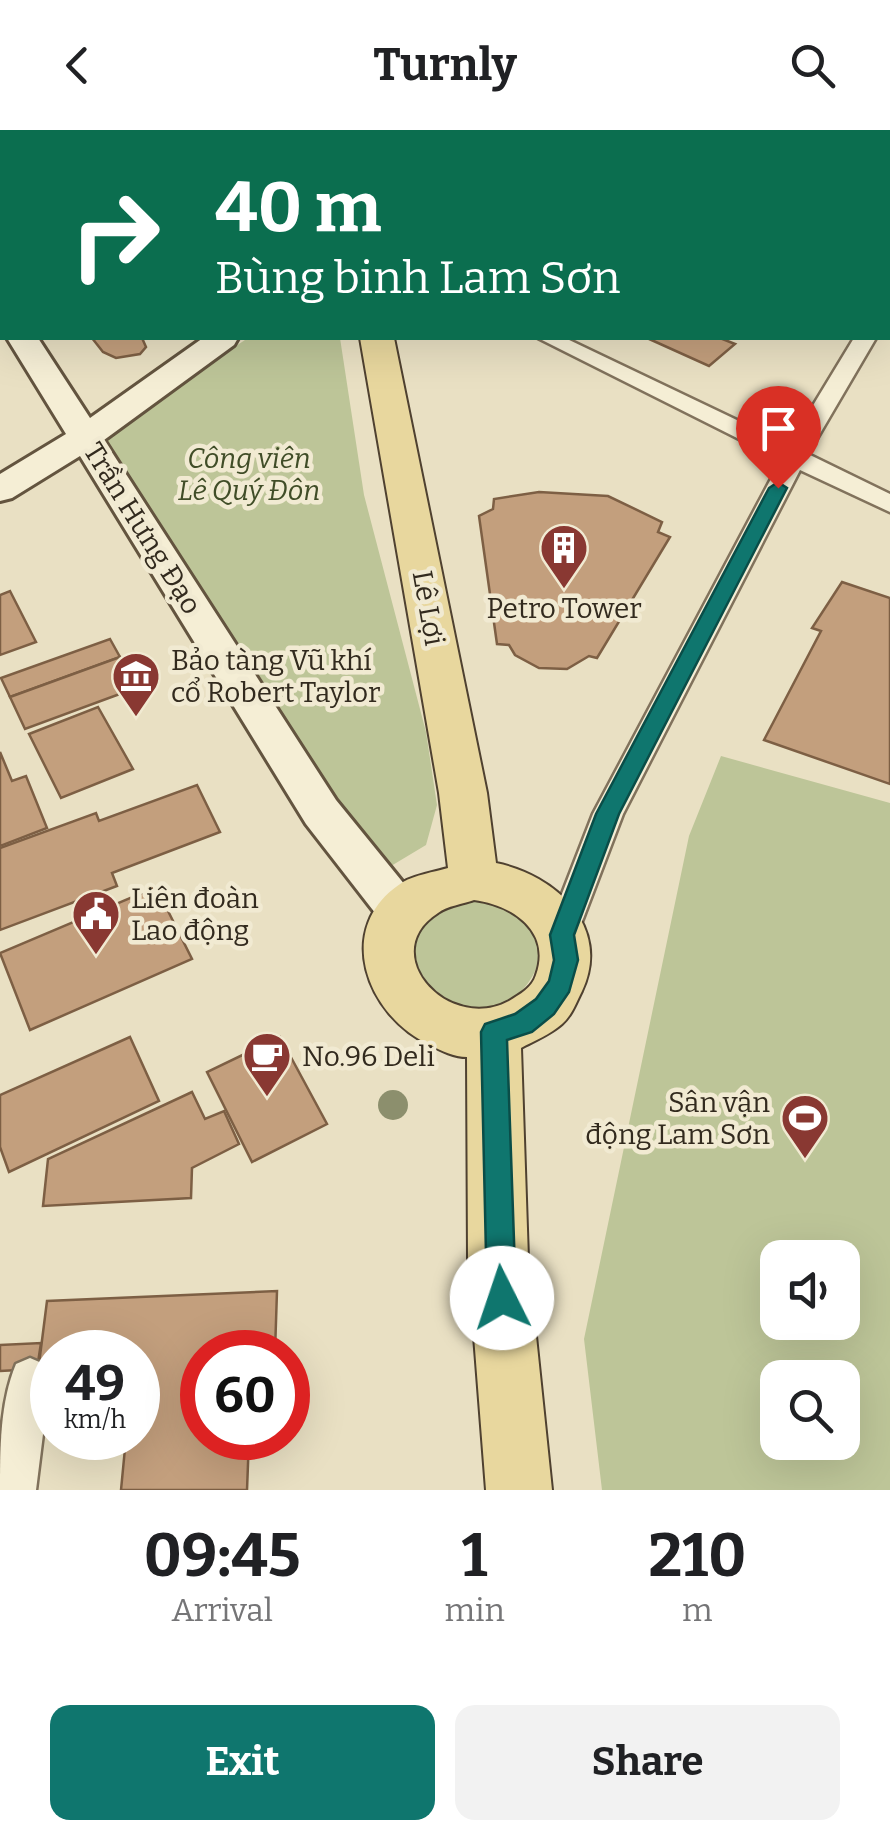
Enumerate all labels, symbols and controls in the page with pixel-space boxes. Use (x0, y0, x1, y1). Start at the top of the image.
icon: back (50, 38, 105, 93)
text: Turnly (373, 38, 517, 92)
icon: search (785, 38, 840, 93)
text: 40 m (215, 166, 381, 250)
icon: right (50, 170, 180, 300)
text: Bùng binh Lam Sơn (215, 251, 620, 305)
pin (736, 386, 821, 489)
icon: arrive (751, 401, 806, 456)
street label: Trần Hưng Đạo (77, 436, 208, 620)
park label: Công viên Lê Quý Đôn (178, 442, 320, 507)
building icon: Petro Tower (538, 522, 590, 590)
street label: Lê Lợi (406, 568, 451, 648)
place label: Petro Tower (486, 592, 642, 625)
place label: Bảo tàng Vũ khí cổ Robert Taylor (171, 644, 380, 709)
museum icon: Bảo tàng Vũ khí cổ Robert Taylor (110, 650, 162, 718)
place label: Liên đoàn Lao động (131, 882, 259, 947)
public building icon: Liên đoàn Lao động (70, 888, 122, 956)
cafe icon: No.96 Deli (241, 1030, 293, 1098)
place label: No.96 Deli (302, 1040, 435, 1073)
place label: Sân vận động Lam Sơn (585, 1086, 770, 1151)
sports icon: Sân vận động Lam Sơn (779, 1092, 831, 1160)
map controls (760, 1240, 860, 1460)
button: sound (760, 1240, 860, 1340)
position arrow (450, 1246, 554, 1350)
speed limit sign: 60 (180, 1330, 310, 1460)
text: 49 (65, 1353, 125, 1413)
button: search (760, 1360, 860, 1460)
text: km/h (64, 1405, 126, 1435)
text: 09:45 (144, 1520, 301, 1592)
text: 1 (462, 1520, 488, 1592)
text: 210 (648, 1520, 746, 1592)
text: Arrival (171, 1591, 273, 1629)
text: min (444, 1591, 505, 1629)
text: m (682, 1591, 713, 1629)
button: Exit (50, 1705, 435, 1820)
button: Share (455, 1705, 840, 1820)

